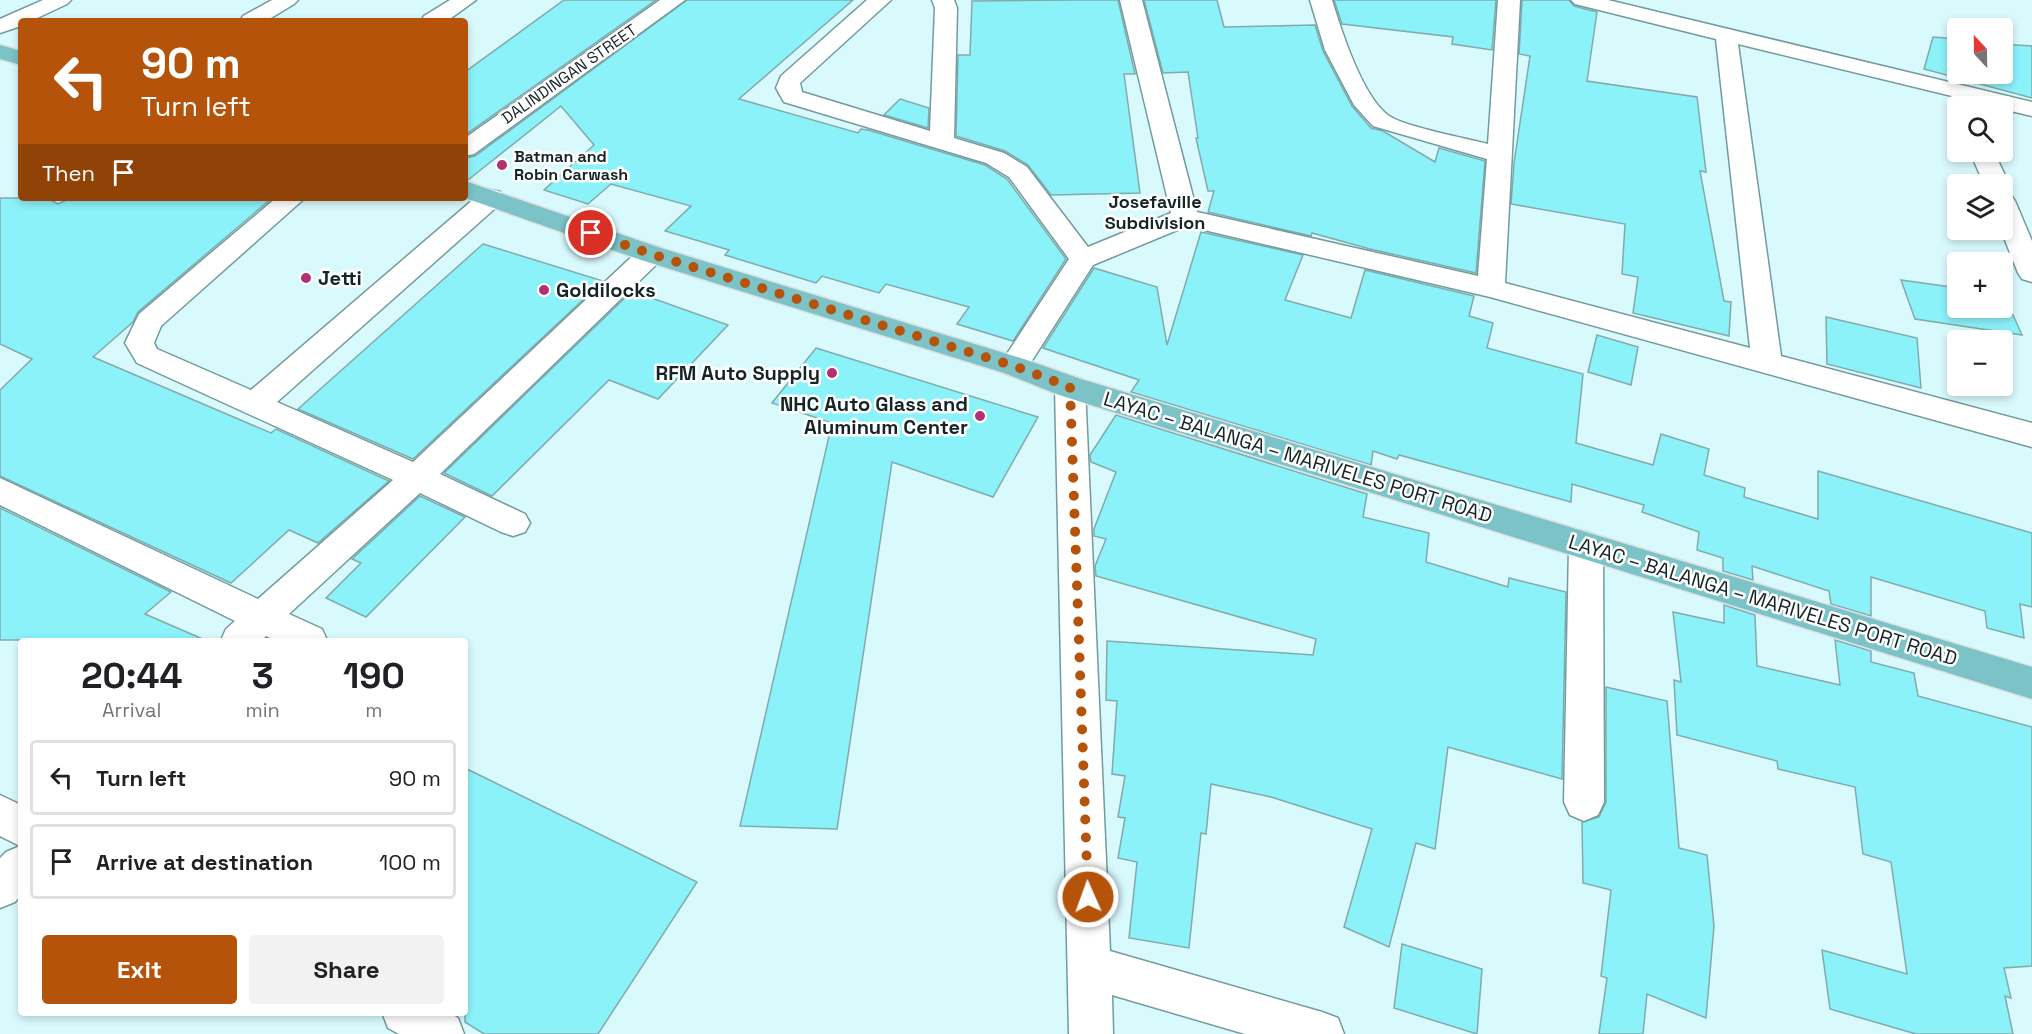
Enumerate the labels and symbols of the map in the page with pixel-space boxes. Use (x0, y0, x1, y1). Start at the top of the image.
north arrow (1947, 18, 2013, 84)
street label: DALINDINGAN STREET (497, 19, 641, 129)
place label: Batman and Robin Carwash (514, 146, 628, 185)
marker: Batman and Robin Carwash (495, 158, 509, 172)
district label: Josefaville Subdivision (1105, 190, 1205, 234)
pin (565, 207, 616, 258)
place label: Jetti (318, 265, 362, 291)
marker: Jetti (299, 271, 313, 285)
place label: Goldilocks (556, 277, 656, 303)
marker: Goldilocks (537, 283, 551, 297)
place label: RFM Auto Supply (656, 360, 820, 386)
marker: RFM Auto Supply (825, 366, 839, 380)
street label: LAYAC – BALANGA – MARIVELES PORT ROAD (1101, 385, 1495, 529)
place label: NHC Auto Glass and Aluminum Center (780, 391, 968, 440)
marker: NHC Auto Glass and Aluminum Center (973, 409, 987, 423)
street label: LAYAC – BALANGA – MARIVELES PORT ROAD (1566, 528, 1960, 672)
position arrow (1056, 865, 1120, 929)

